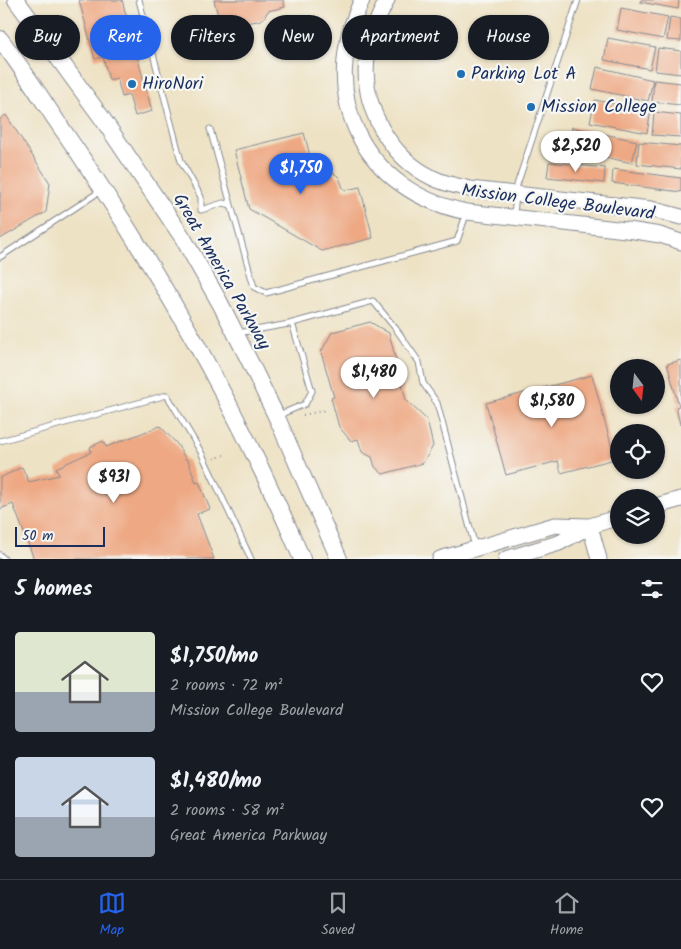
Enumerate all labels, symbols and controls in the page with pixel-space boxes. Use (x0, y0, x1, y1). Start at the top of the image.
chip: Buy (15, 15, 80, 60)
chip: Rent (90, 15, 161, 60)
chip: Filters (171, 15, 254, 60)
chip: New (264, 15, 332, 60)
chip: Apartment (342, 15, 458, 60)
chip: House (468, 15, 549, 60)
place label: Parking Lot A (471, 60, 576, 89)
marker: Parking Lot A (455, 68, 467, 80)
place label: HiroNori (142, 70, 204, 99)
marker: HiroNori (126, 78, 138, 90)
place label: Mission College (541, 93, 657, 122)
marker: Mission College (525, 101, 537, 113)
pin: $2,520 (535, 130, 617, 173)
text: $2,520 (552, 134, 600, 159)
pin: $1,750 (260, 152, 342, 195)
text: $1,750 (280, 156, 322, 181)
street label: Mission College Boulevard (460, 177, 657, 229)
street label: Great America Parkway (164, 188, 278, 356)
pin: $1,480 (333, 356, 415, 399)
north arrow (610, 359, 665, 414)
map controls (610, 359, 665, 544)
text: $1,480 (352, 360, 396, 385)
pin: $1,580 (511, 386, 593, 428)
text: $1,580 (530, 389, 574, 414)
button: locate (610, 424, 665, 479)
pin: $931 (84, 462, 144, 504)
text: $931 (98, 465, 130, 490)
button: layers (610, 489, 665, 544)
scale bar (15, 524, 105, 547)
text: 50 m (22, 525, 53, 547)
text: 5 homes (15, 573, 92, 606)
icon: filters (638, 575, 666, 603)
text: $1,750/mo (170, 640, 258, 673)
icon: home (55, 652, 115, 712)
icon: heart (638, 668, 666, 696)
text: 2 rooms · 72 m² (170, 673, 282, 698)
text: Mission College Boulevard (170, 698, 343, 723)
text: $1,480/mo (170, 765, 262, 798)
icon: home (55, 777, 115, 837)
icon: heart (638, 793, 666, 821)
text: 2 rooms · 58 m² (170, 798, 284, 823)
text: Great America Parkway (170, 823, 327, 848)
tab: Map (98, 889, 126, 941)
tab: Saved (321, 889, 355, 941)
tab: Home (550, 889, 583, 941)

